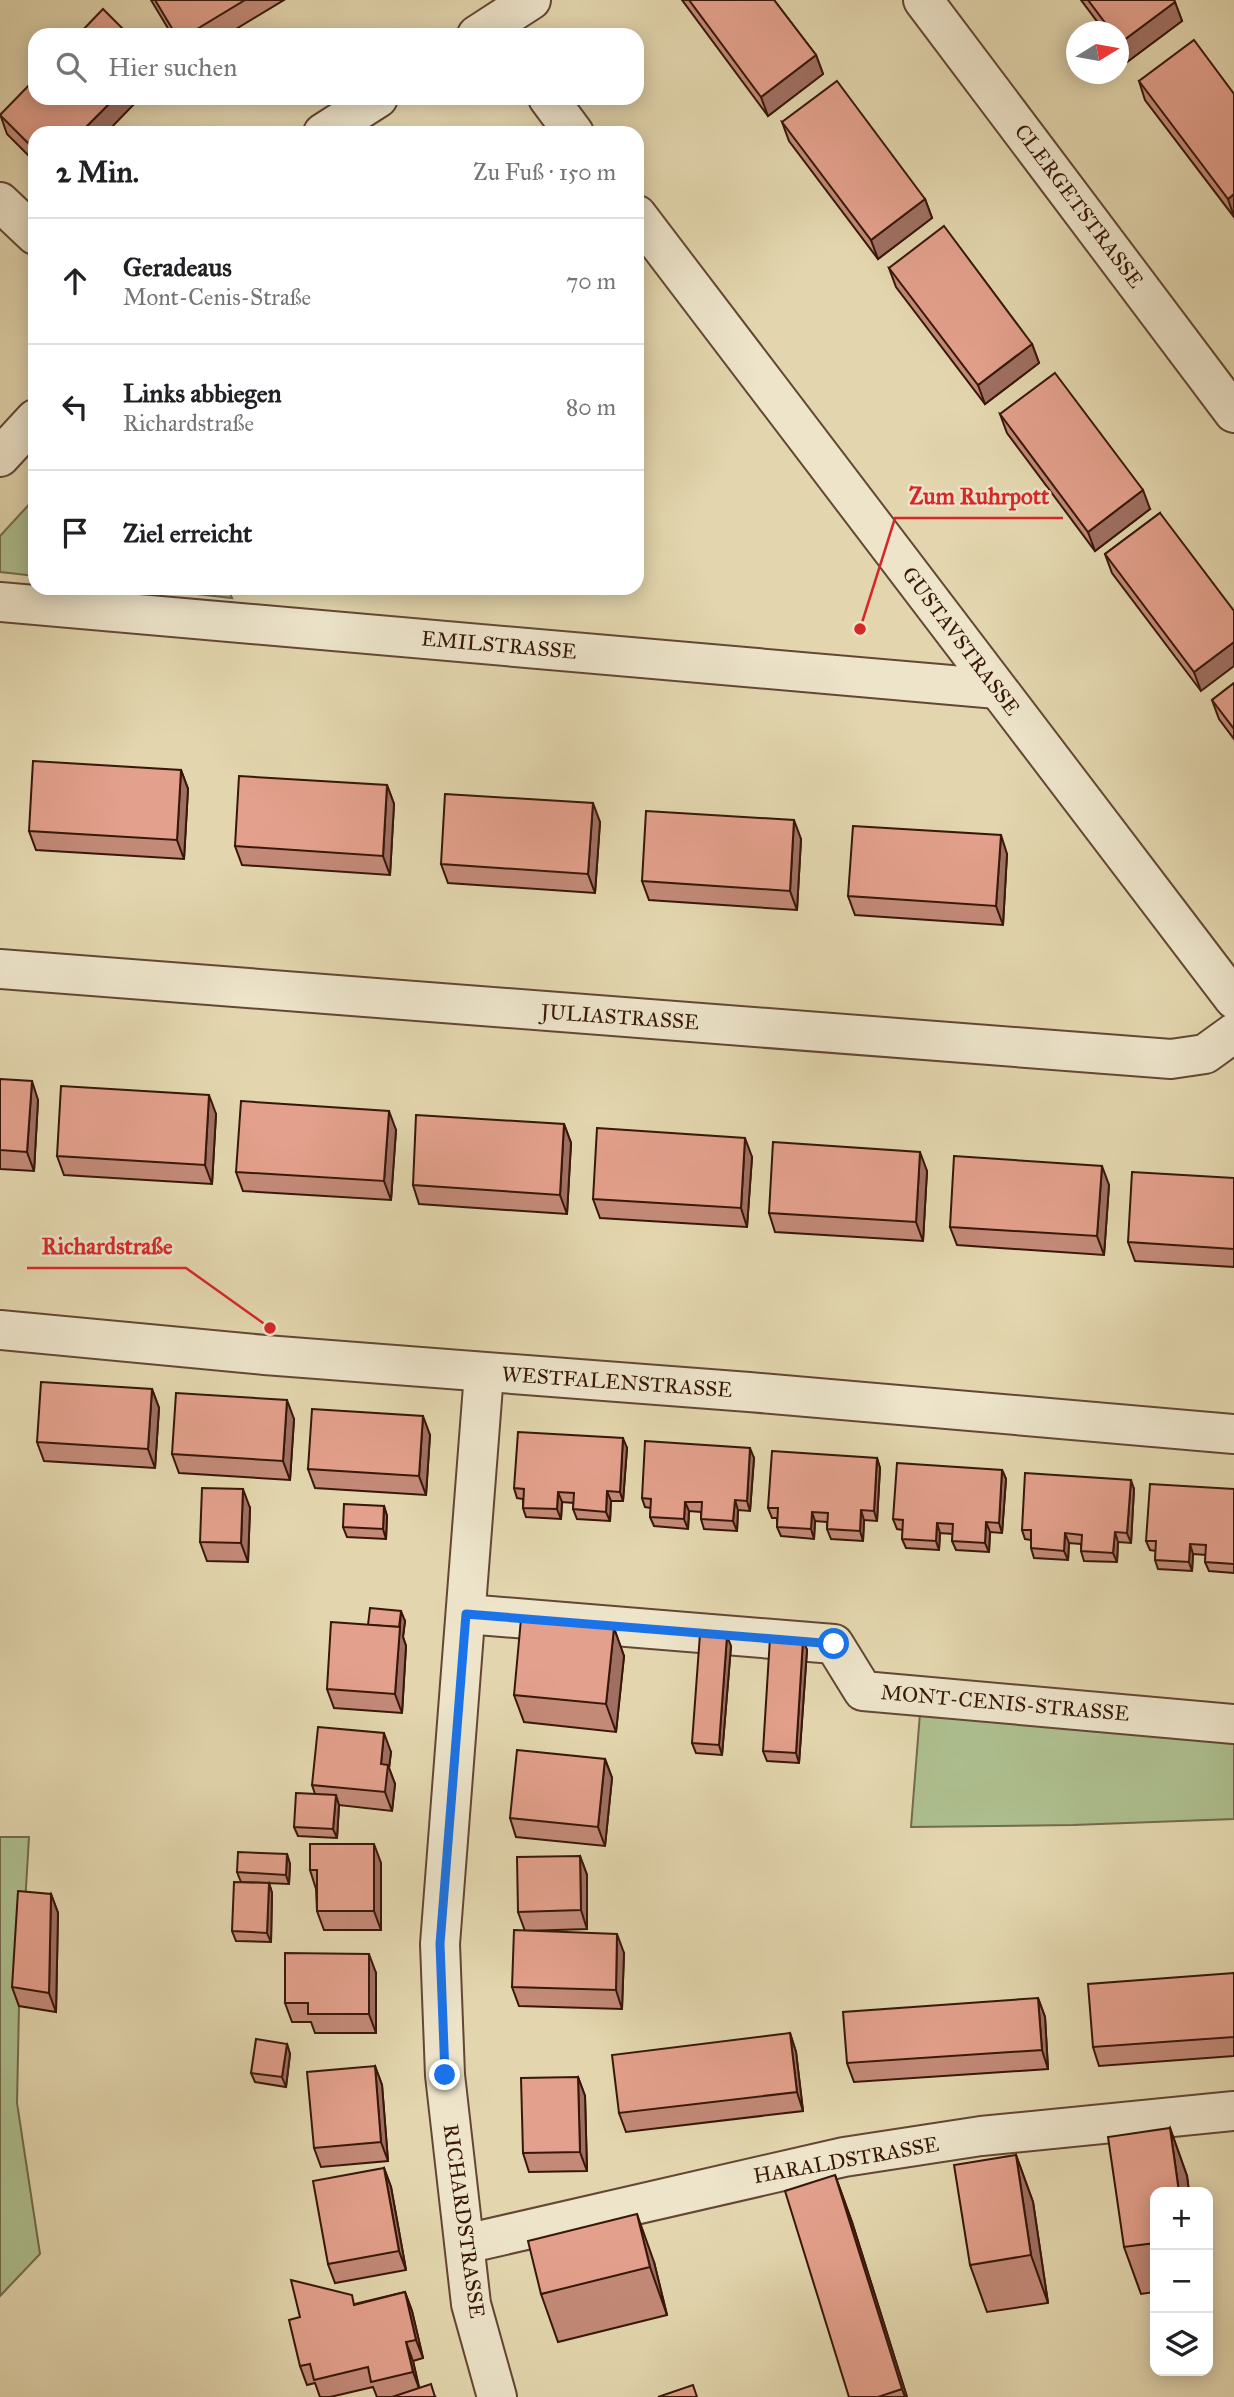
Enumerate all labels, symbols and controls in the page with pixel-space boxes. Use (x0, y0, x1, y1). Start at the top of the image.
north arrow (1066, 21, 1129, 84)
search box (28, 28, 644, 105)
icon: search (52, 48, 90, 86)
text: Hier suchen (108, 51, 237, 83)
street label: CLERGETSTRASSE (1009, 119, 1149, 293)
text: 2 Min. (56, 154, 139, 190)
text: Zu Fuß · 150 m (473, 158, 616, 186)
text: Geradeaus (123, 251, 232, 283)
icon: ahead (56, 262, 94, 300)
text: 70 m (566, 267, 616, 295)
text: Mont-Cenis-Straße (123, 283, 311, 311)
text: Links abbiegen (123, 377, 282, 409)
icon: left (56, 388, 94, 426)
text: 80 m (566, 393, 616, 421)
text: Richardstraße (123, 409, 254, 437)
callout: Zum Ruhrpott (895, 474, 1063, 518)
text: Zum Ruhrpott (909, 482, 1050, 511)
icon: arrive (56, 514, 94, 552)
text: Ziel erreicht (123, 517, 252, 549)
street label: GUSTAVSTRASSE (897, 561, 1025, 721)
street label: EMILSTRASSE (420, 625, 578, 665)
street label: JULIASTRASSE (538, 998, 700, 1035)
callout: Richardstraße (27, 1224, 186, 1268)
text: Richardstraße (41, 1232, 173, 1260)
street label: WESTFALENSTRASSE (501, 1361, 733, 1403)
route start (818, 1628, 849, 1659)
street label: MONT-CENIS-STRASSE (880, 1679, 1130, 1727)
route end (429, 2059, 460, 2090)
street label: RICHARDSTRASSE (437, 2122, 491, 2320)
street label: HARALDSTRASSE (751, 2131, 941, 2189)
map controls (1150, 2187, 1213, 2376)
button: + (1150, 2187, 1213, 2250)
button: − (1150, 2250, 1213, 2313)
button: layers (1150, 2313, 1213, 2376)

